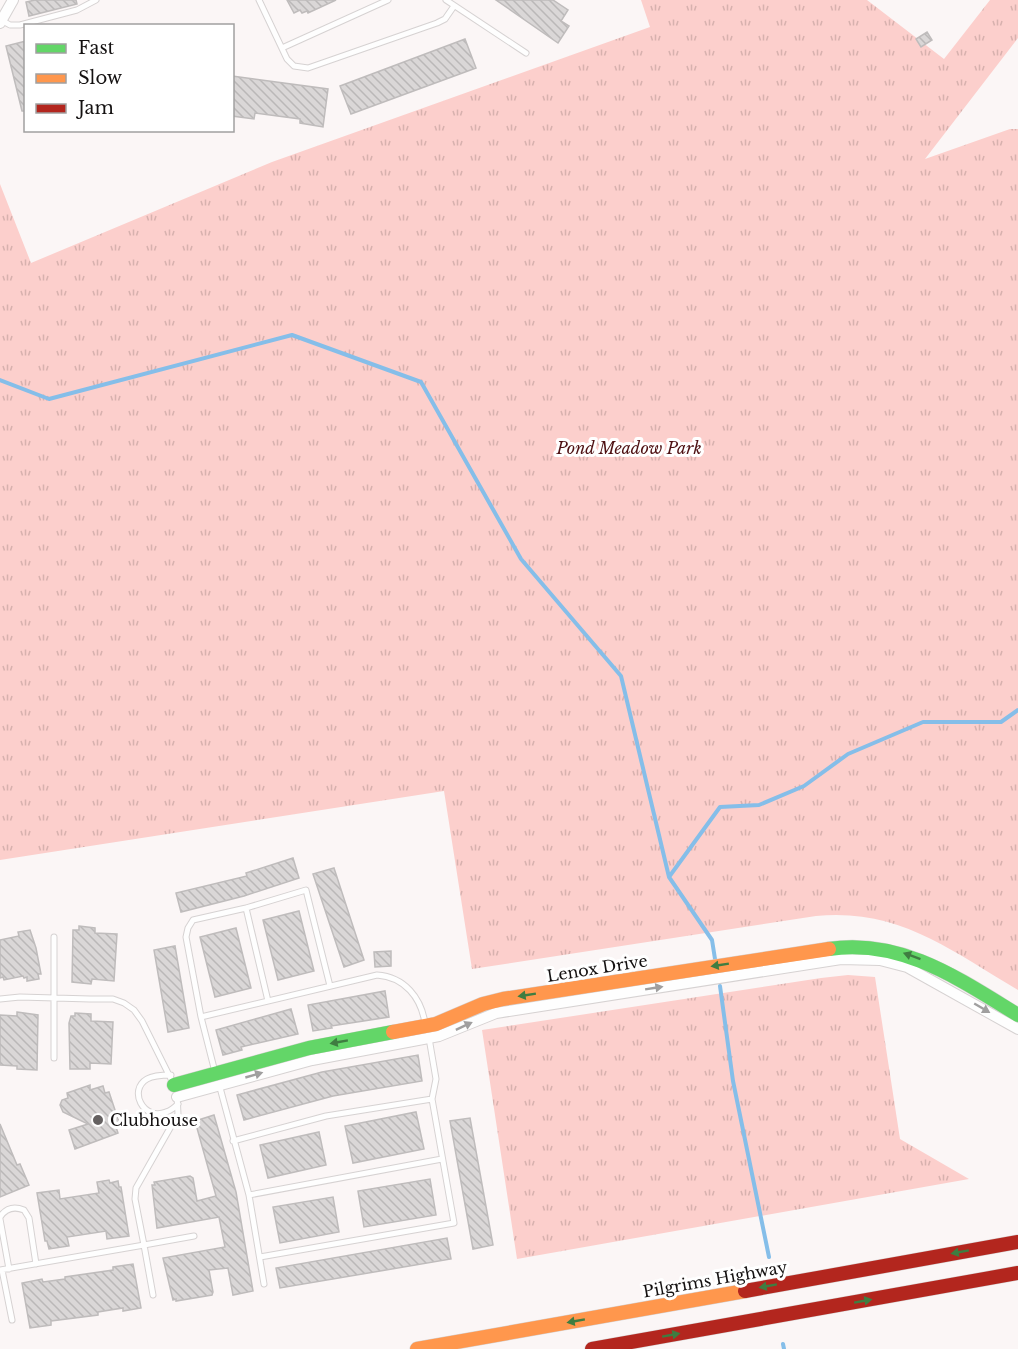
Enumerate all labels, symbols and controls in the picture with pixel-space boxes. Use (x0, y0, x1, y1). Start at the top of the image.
legend (24, 24, 234, 132)
text: Fast (78, 37, 115, 59)
text: Slow (78, 67, 123, 89)
text: Jam (76, 97, 114, 119)
park label: Pond Meadow Park (555, 438, 702, 458)
street label: Lenox Drive (545, 950, 649, 986)
one-way arrow (903, 950, 921, 960)
one-way arrow (710, 961, 729, 970)
one-way arrow (645, 984, 664, 993)
one-way arrow (517, 991, 536, 1000)
one-way arrow (974, 1003, 991, 1013)
one-way arrow (455, 1022, 472, 1031)
one-way arrow (329, 1038, 348, 1047)
one-way arrow (245, 1070, 263, 1080)
place label: Clubhouse (110, 1110, 198, 1130)
marker: Clubhouse (91, 1113, 105, 1127)
one-way arrow (951, 1248, 970, 1257)
street label: Pilgrims Highway (641, 1256, 789, 1302)
one-way arrow (759, 1282, 778, 1291)
one-way arrow (853, 1296, 872, 1305)
one-way arrow (567, 1316, 586, 1325)
one-way arrow (661, 1330, 680, 1339)

